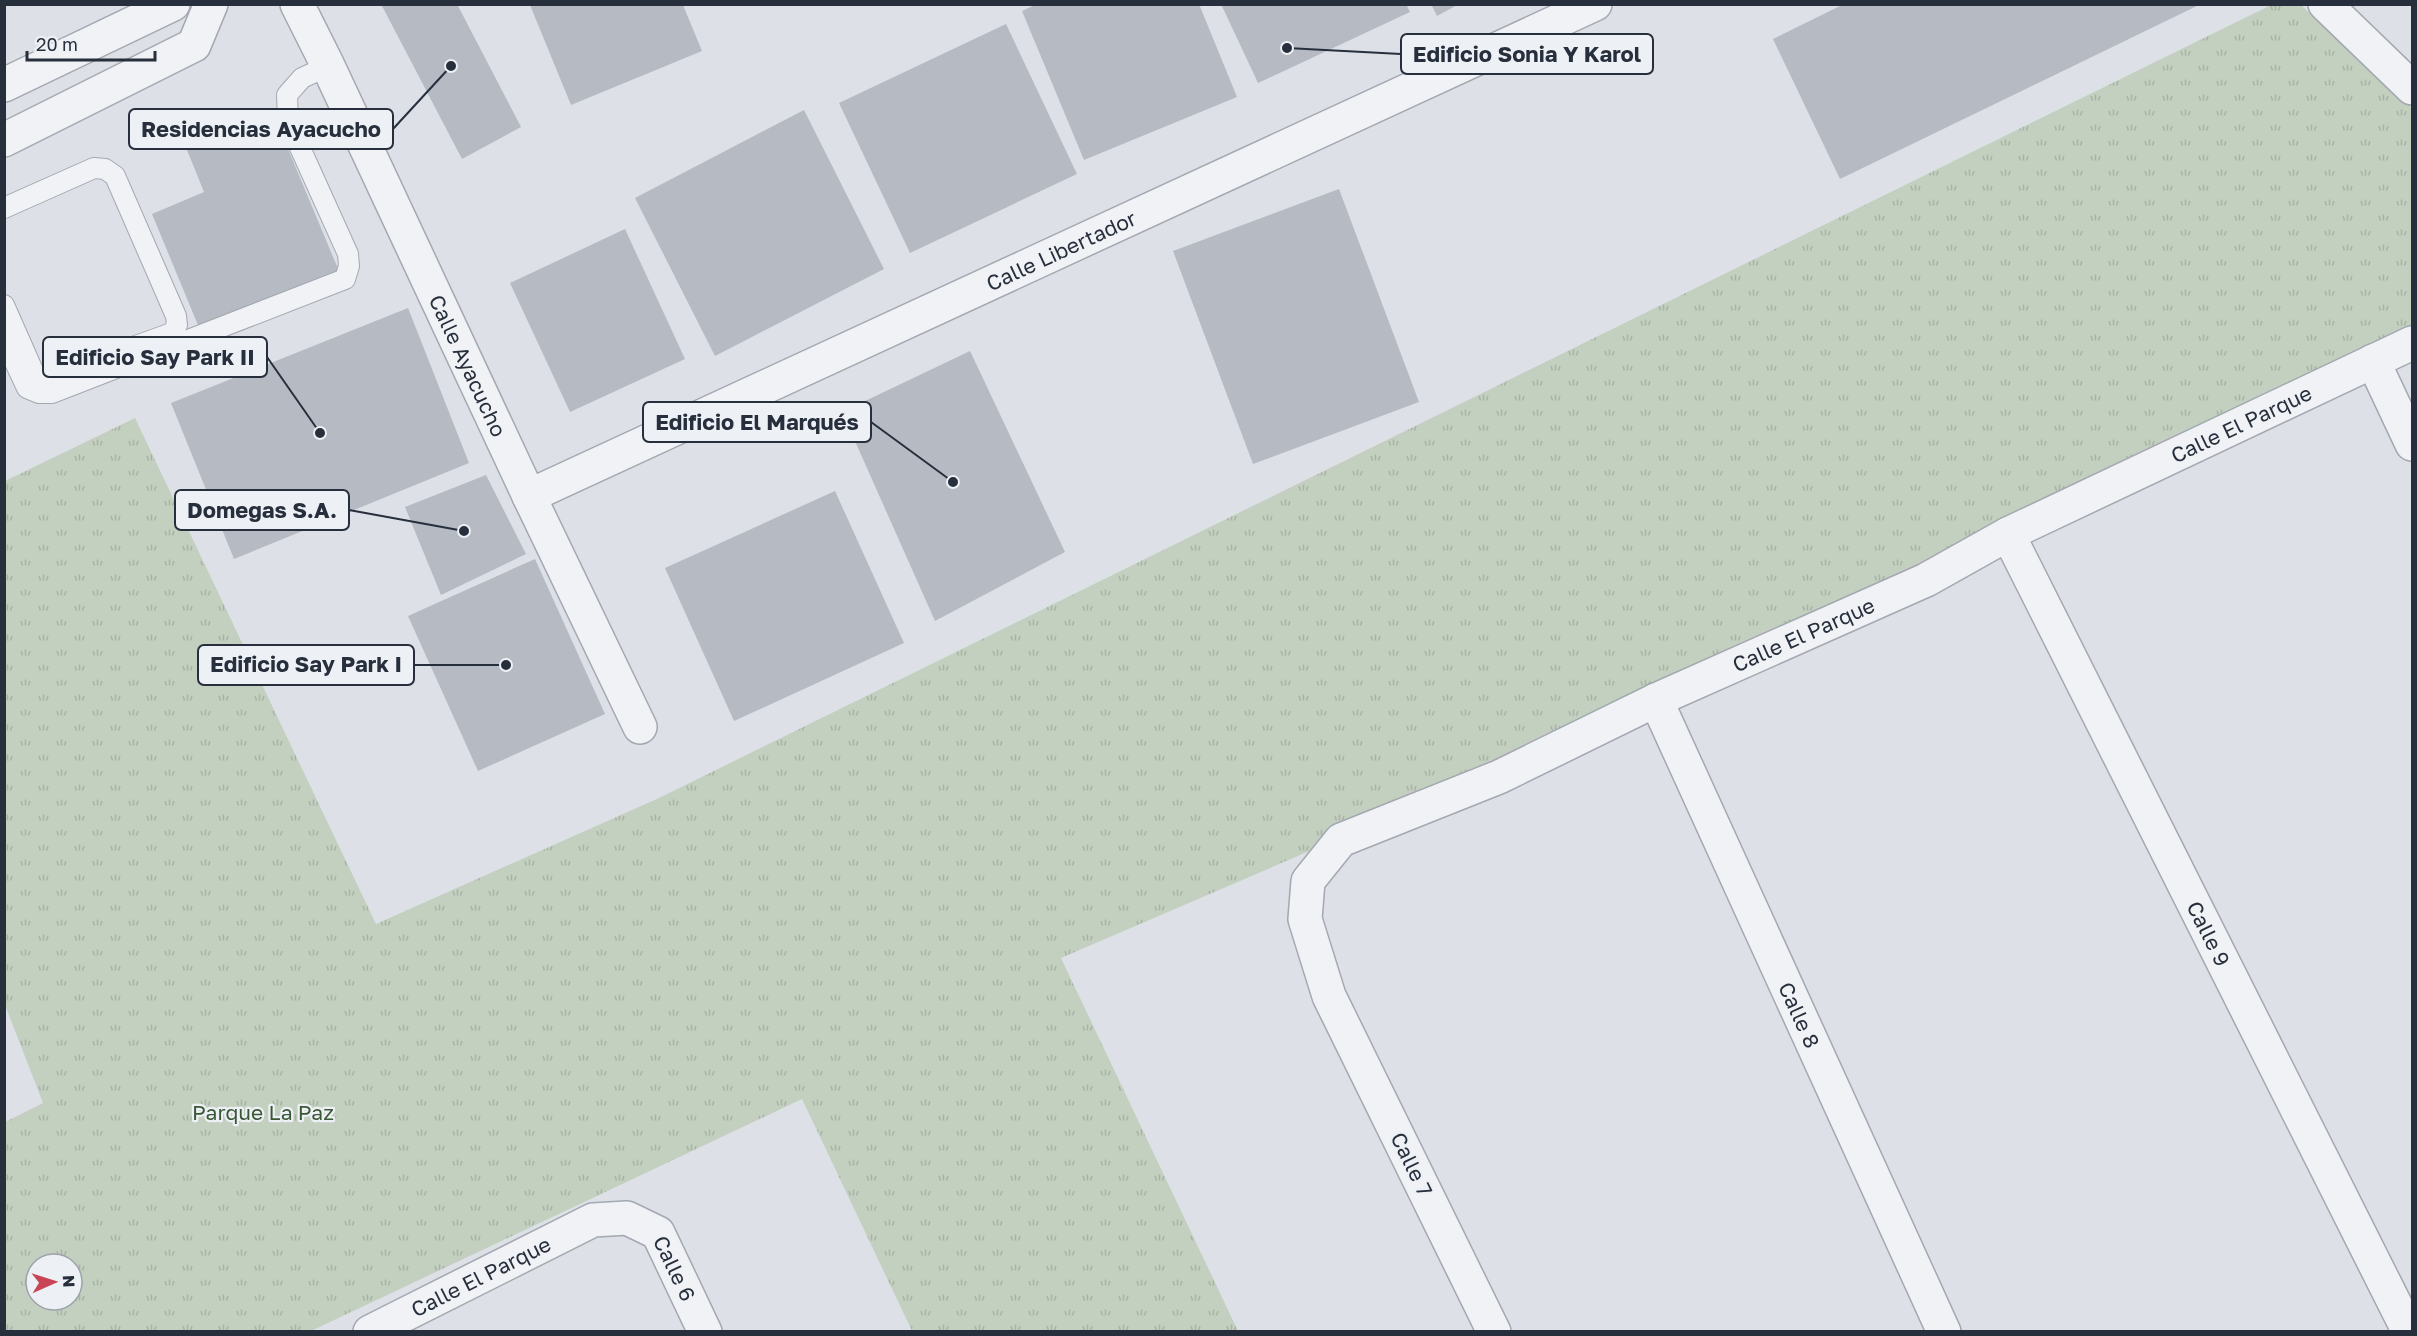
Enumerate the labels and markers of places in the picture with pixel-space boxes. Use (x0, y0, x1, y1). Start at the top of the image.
callout: Edificio Sonia Y Karol (1401, 34, 1653, 74)
callout: Residencias Ayacucho (129, 109, 393, 149)
callout: Edificio Say Park II (43, 337, 267, 377)
callout: Edificio El Marqués (643, 402, 871, 442)
callout: Domegas S.A. (175, 490, 349, 530)
callout: Edificio Say Park I (198, 645, 414, 685)

